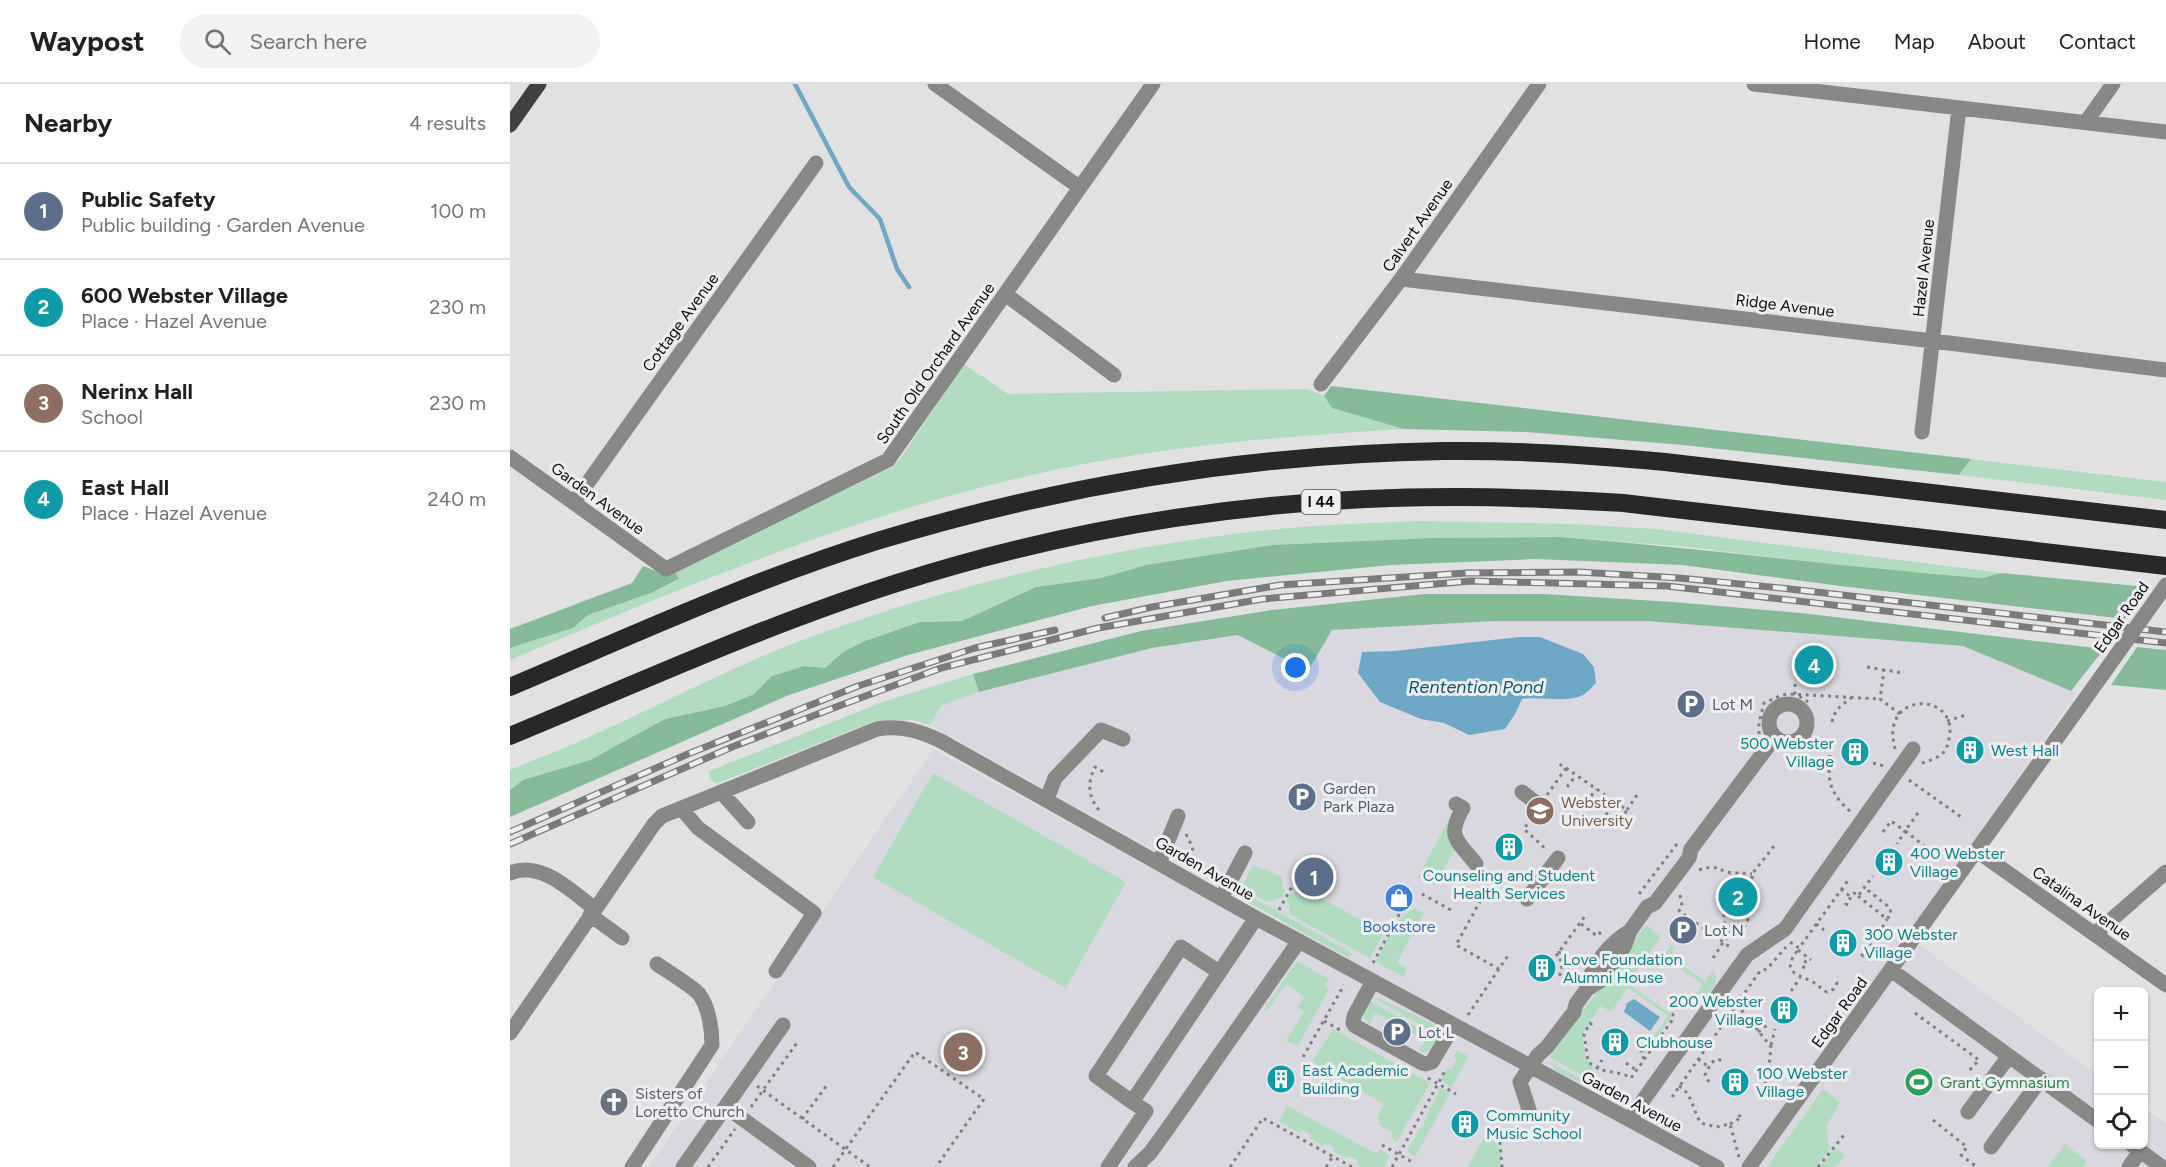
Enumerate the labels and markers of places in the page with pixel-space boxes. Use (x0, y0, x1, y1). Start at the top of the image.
pin: 4 (1794, 642, 1834, 688)
parking icon: Lot M (1675, 688, 1707, 720)
place label: Lot M (1712, 695, 1753, 714)
place label: 500 Webster Village (1740, 734, 1835, 771)
building icon: West Hall (1954, 734, 1986, 766)
building icon: 500 Webster Village (1839, 736, 1871, 768)
place label: West Hall (1991, 741, 2059, 760)
place label: Garden Park Plaza (1323, 779, 1394, 816)
parking icon: Garden Park Plaza (1286, 781, 1318, 813)
place label: Webster University (1561, 793, 1633, 830)
school or university icon: Webster University (1524, 795, 1556, 827)
building icon: Counseling and Student Health Services (1493, 831, 1525, 863)
place label: 400 Webster Village (1910, 844, 2005, 881)
building icon: 400 Webster Village (1873, 846, 1905, 878)
pin: 1 (1294, 854, 1334, 900)
place label: Counseling and Student Health Services (1423, 866, 1595, 903)
pin: 2 (1718, 874, 1758, 920)
shop icon: Bookstore (1383, 882, 1415, 914)
parking icon: Lot N (1667, 914, 1699, 946)
place label: Bookstore (1363, 917, 1436, 936)
place label: Lot N (1704, 921, 1744, 940)
place label: 300 Webster Village (1864, 925, 1958, 962)
building icon: 300 Webster Village (1827, 927, 1859, 959)
place label: Love Foundation Alumni House (1563, 950, 1683, 987)
building icon: Love Foundation Alumni House (1526, 952, 1558, 984)
place label: 200 Webster Village (1669, 992, 1764, 1029)
building icon: 200 Webster Village (1768, 994, 1800, 1026)
parking icon: Lot L (1381, 1016, 1413, 1048)
place label: Lot L (1418, 1023, 1455, 1042)
building icon: Clubhouse (1599, 1026, 1631, 1058)
pin: 3 (944, 1030, 982, 1074)
place label: Clubhouse (1636, 1033, 1713, 1052)
place label: East Academic Building (1302, 1061, 1409, 1098)
building icon: East Academic Building (1265, 1063, 1297, 1095)
place label: 100 Webster Village (1756, 1064, 1848, 1101)
building icon: 100 Webster Village (1719, 1066, 1751, 1098)
sports icon: Grant Gymnasium (1903, 1066, 1935, 1098)
place label: Grant Gymnasium (1940, 1073, 2070, 1092)
place label: Sisters of Loretto Church (635, 1084, 744, 1121)
church icon: Sisters of Loretto Church (598, 1086, 630, 1118)
place label: Community Music School (1486, 1106, 1582, 1143)
building icon: Community Music School (1449, 1108, 1481, 1140)

